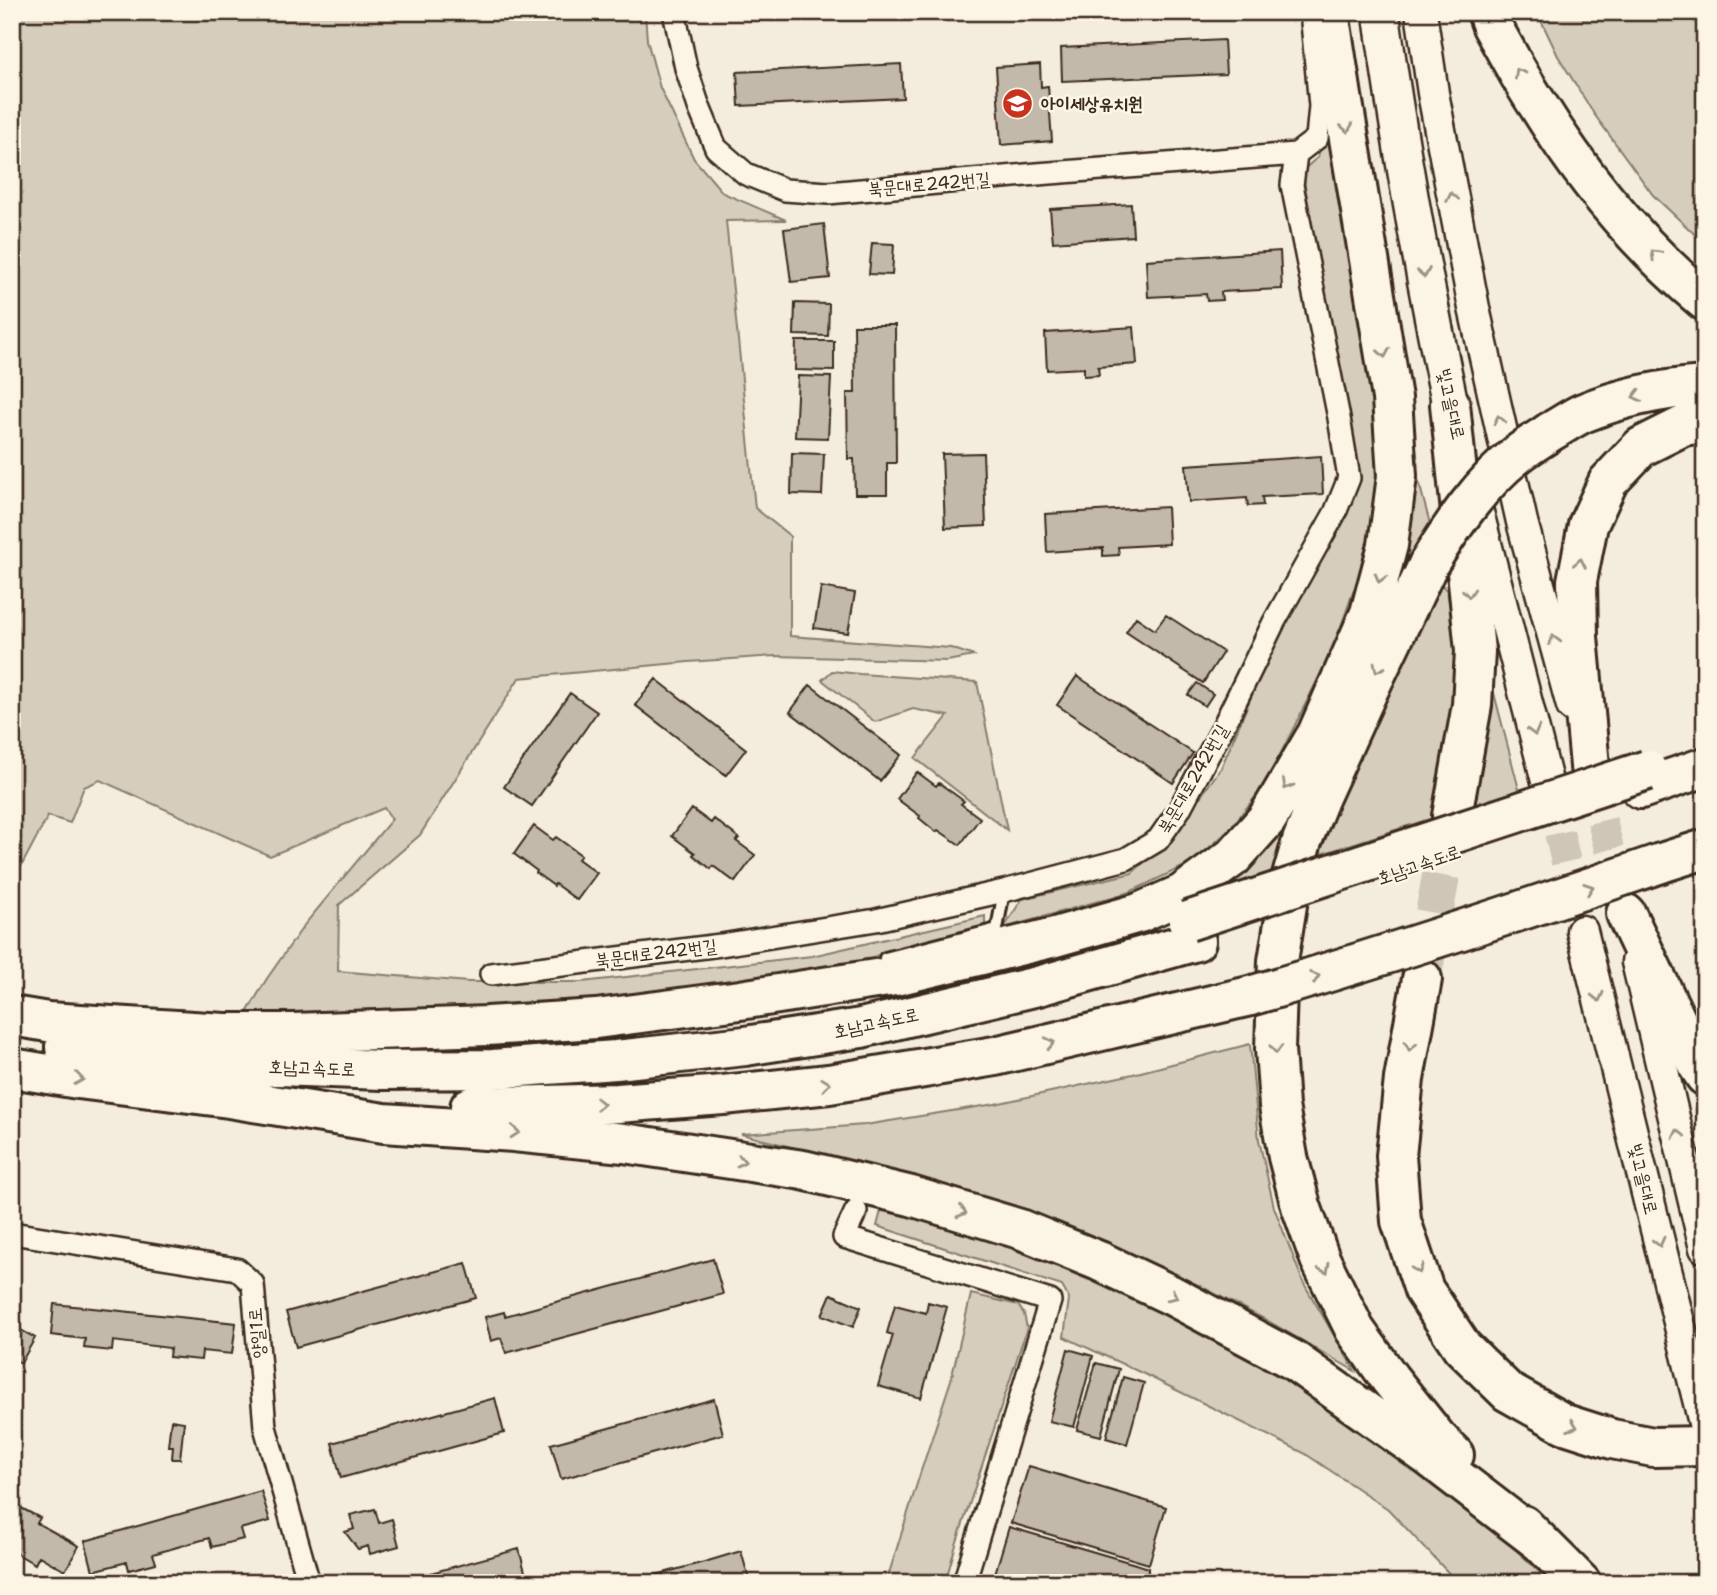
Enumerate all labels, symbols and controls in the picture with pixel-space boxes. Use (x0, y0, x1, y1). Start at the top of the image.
one-way arrow (1514, 67, 1527, 80)
school or university icon: 아이세상유치원 (1001, 87, 1035, 121)
place label: 아이세상유치원 (1041, 92, 1142, 116)
one-way arrow (1339, 122, 1354, 134)
street label: 북문대로242번길 (867, 167, 991, 201)
one-way arrow (1446, 191, 1461, 203)
one-way arrow (1650, 250, 1663, 263)
one-way arrow (1416, 267, 1431, 279)
one-way arrow (1376, 347, 1391, 359)
street label: 빛고을대로 (1431, 366, 1471, 442)
one-way arrow (1632, 388, 1644, 402)
one-way arrow (1493, 414, 1507, 426)
one-way arrow (1572, 557, 1587, 569)
one-way arrow (1373, 572, 1388, 584)
one-way arrow (1461, 588, 1476, 599)
one-way arrow (1548, 635, 1562, 647)
one-way arrow (1373, 661, 1387, 673)
street label: 북문대로242번길 (1152, 720, 1234, 838)
one-way arrow (1526, 724, 1540, 736)
one-way arrow (1283, 777, 1296, 790)
street label: 호남고속도로 (1374, 840, 1464, 890)
one-way arrow (1583, 882, 1595, 896)
street label: 북문대로242번길 (594, 934, 719, 972)
one-way arrow (1309, 970, 1321, 985)
one-way arrow (1590, 991, 1604, 1003)
street label: 호남고속도로 (831, 1002, 921, 1044)
one-way arrow (1044, 1037, 1056, 1051)
one-way arrow (1403, 1040, 1418, 1052)
one-way arrow (1268, 1043, 1283, 1054)
street label: 호남고속도로 (268, 1054, 356, 1082)
one-way arrow (74, 1071, 85, 1086)
one-way arrow (820, 1076, 832, 1091)
one-way arrow (594, 1096, 605, 1111)
one-way arrow (510, 1124, 521, 1139)
one-way arrow (1671, 1128, 1686, 1140)
street label: 빛고을대로 (1623, 1141, 1663, 1217)
one-way arrow (735, 1153, 747, 1168)
one-way arrow (956, 1203, 968, 1218)
one-way arrow (1651, 1236, 1665, 1248)
one-way arrow (1317, 1262, 1331, 1274)
one-way arrow (1409, 1263, 1424, 1275)
one-way arrow (1166, 1288, 1178, 1301)
street label: 양일1로 (243, 1307, 271, 1359)
one-way arrow (1566, 1418, 1578, 1432)

